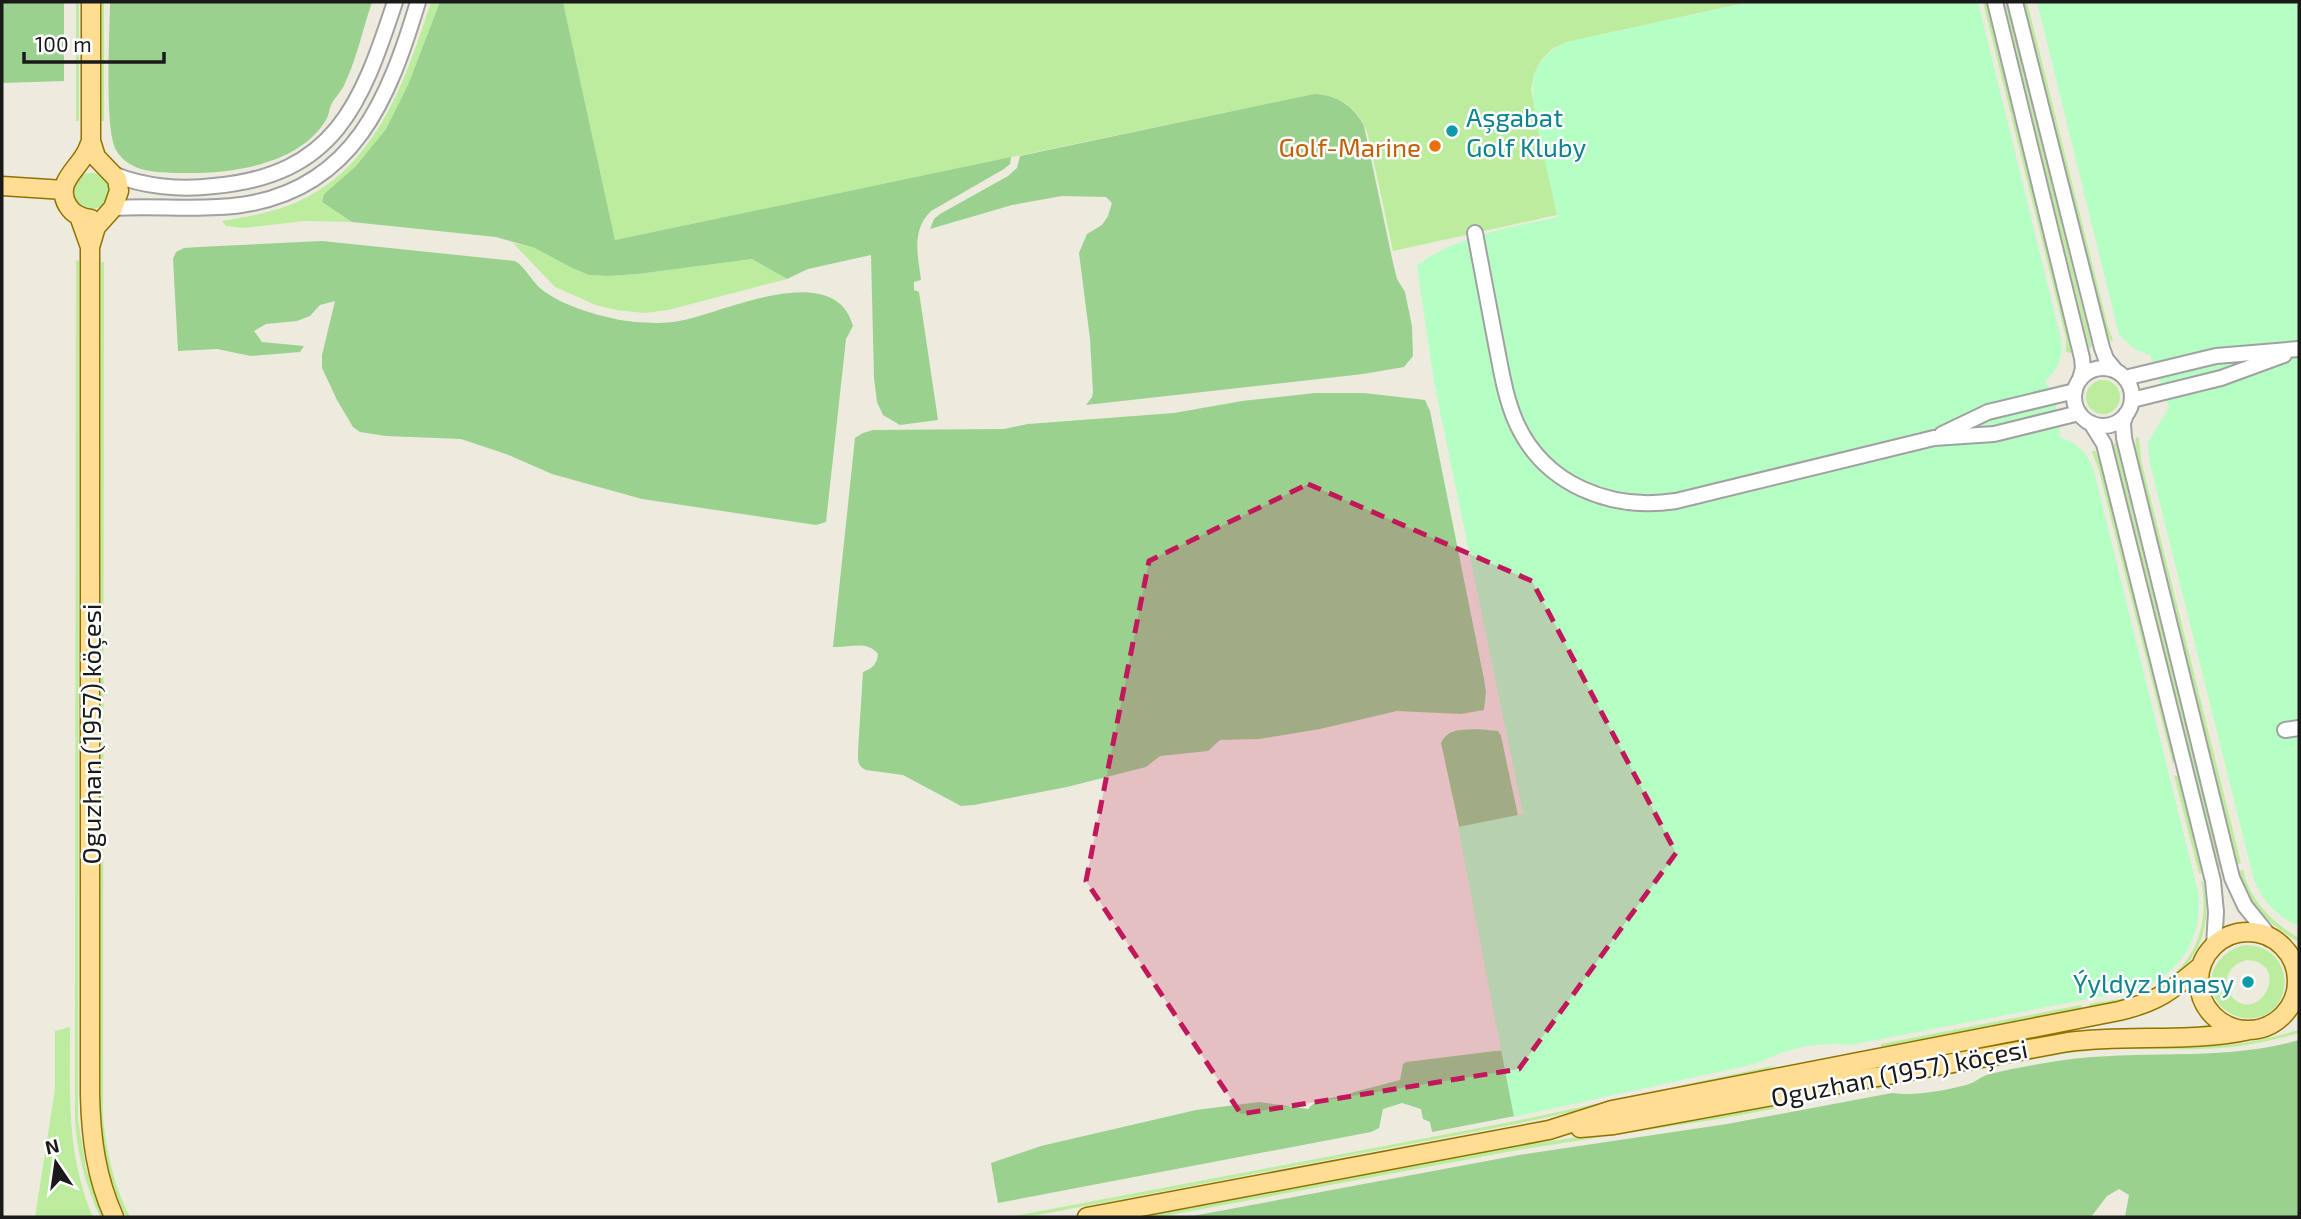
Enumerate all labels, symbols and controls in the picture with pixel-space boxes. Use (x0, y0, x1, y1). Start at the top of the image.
scale bar (24, 21, 164, 65)
text: 100 m (35, 31, 92, 56)
place label: Aşgabat Golf Kluby (1466, 101, 1586, 162)
marker: Aşgabat Golf Kluby (1444, 123, 1460, 139)
place label: Golf-Marine (1279, 131, 1421, 162)
marker: Golf-Marine (1427, 138, 1443, 154)
street label: Oguzhan (1957) köçesi (75, 604, 108, 864)
place label: Ýyldyz binasy (2073, 967, 2234, 998)
marker: Ýyldyz binasy (2240, 974, 2256, 990)
street label: Oguzhan (1957) köçesi (1768, 1032, 2030, 1114)
north arrow (21, 1128, 91, 1198)
text: N (43, 1133, 61, 1159)

